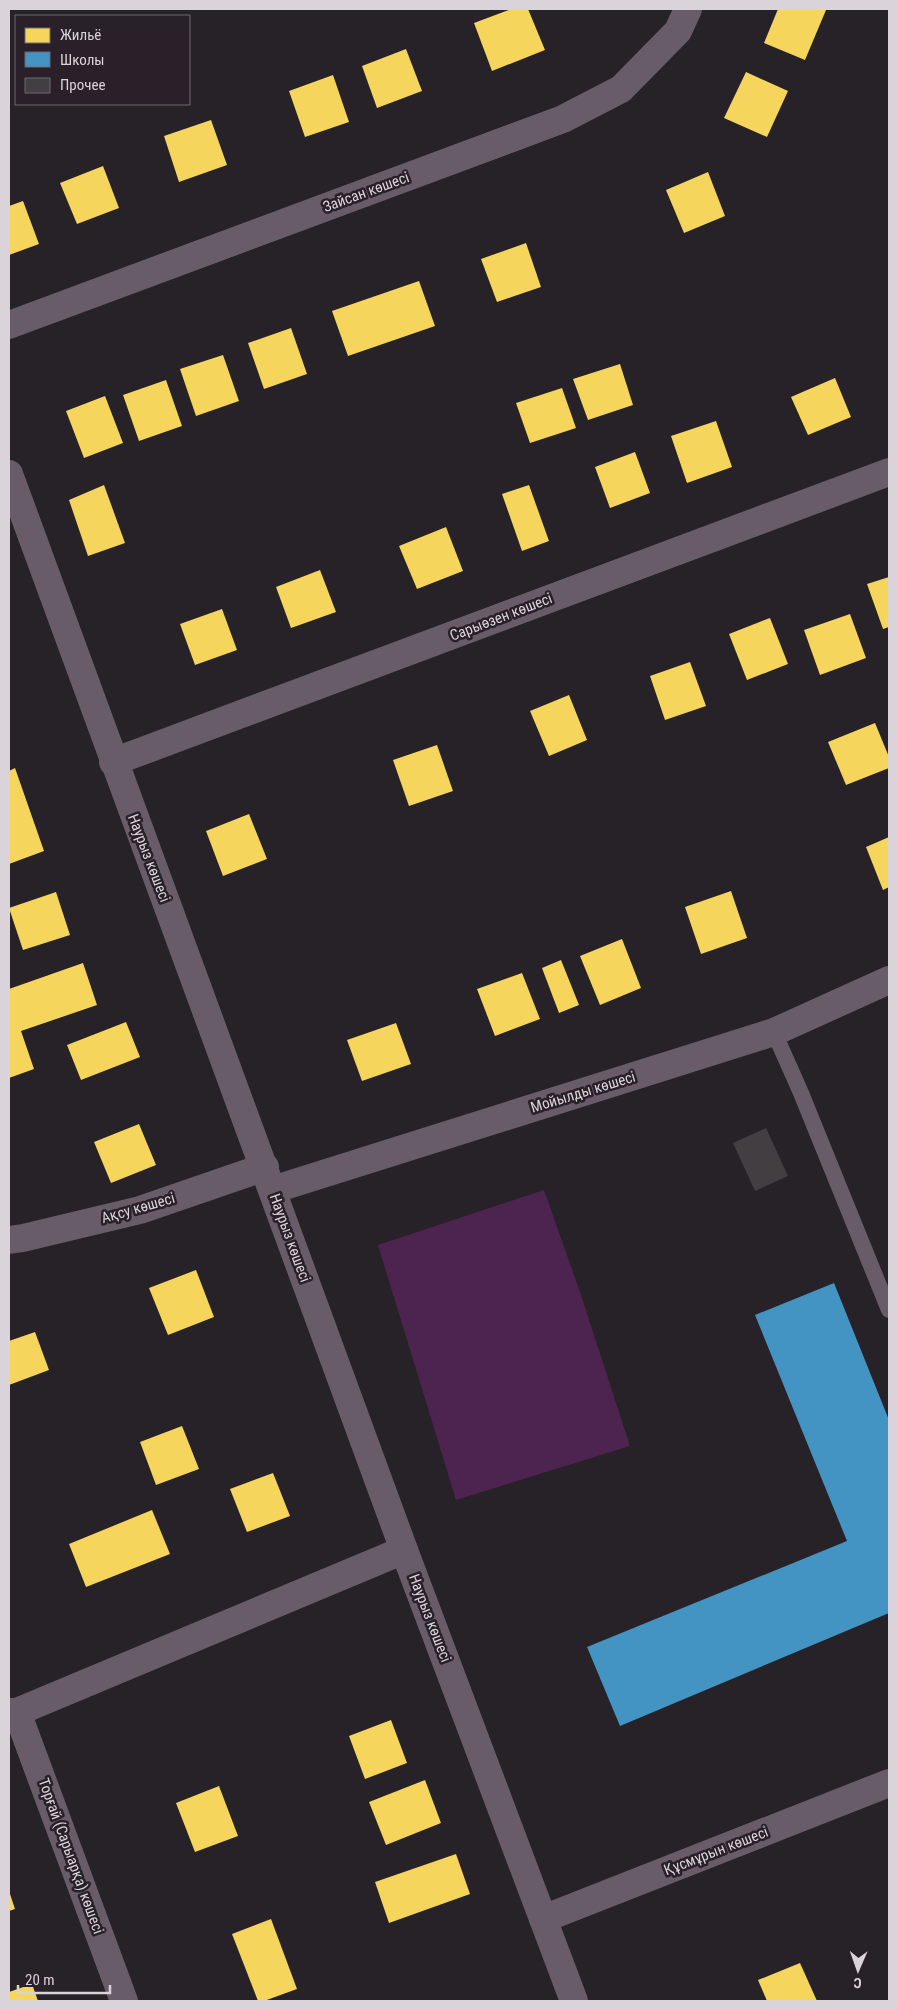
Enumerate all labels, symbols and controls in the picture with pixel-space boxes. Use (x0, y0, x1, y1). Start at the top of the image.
legend (15, 15, 190, 105)
text: Жильё (60, 26, 101, 44)
text: Школы (60, 51, 105, 69)
text: Прочее (60, 76, 106, 94)
street label: Зайсан көшесі (320, 168, 412, 216)
street label: Сарыөзен көшесі (447, 589, 555, 645)
street label: Наурыз көшесі (124, 811, 174, 905)
street label: Мойылды көшесі (528, 1068, 638, 1116)
street label: Ақсу көшесі (99, 1189, 177, 1227)
street label: Наурыз көшесі (266, 1191, 314, 1285)
street label: Наурыз көшесі (405, 1571, 455, 1665)
street label: Торғай (Сарыарқа) көшесі (34, 1776, 108, 1936)
street label: Құсмұрын көшесі (661, 1823, 771, 1879)
north arrow (833, 1945, 883, 1995)
scale bar (18, 1962, 110, 1994)
text: 20 m (25, 1971, 55, 1989)
text: С (853, 1975, 862, 1991)

